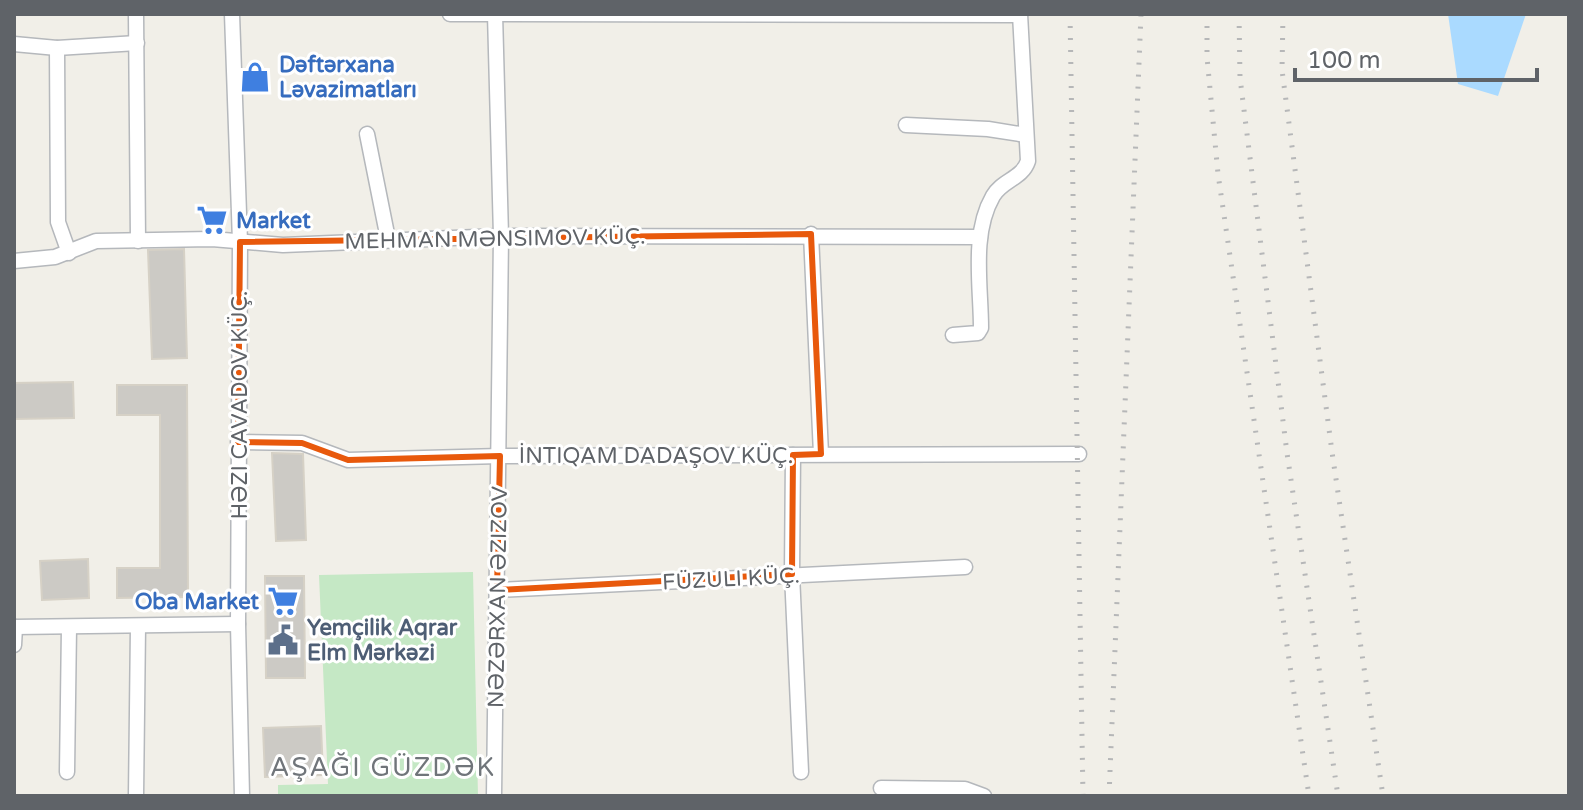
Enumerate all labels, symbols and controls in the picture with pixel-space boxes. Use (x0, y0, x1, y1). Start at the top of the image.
scale bar (1295, 32, 1537, 82)
text: 100 m (1307, 46, 1381, 75)
place label: Dəftərxana Ləvazimatları (279, 52, 417, 103)
shop icon: Dəftərxana Ləvazimatları (238, 60, 272, 94)
supermarket icon: Market (195, 203, 229, 237)
place label: Market (236, 208, 311, 234)
street label: MEHMAN MƏNSIMOV KÜÇ. (344, 223, 646, 255)
street label: HƏZI CAVADOV KÜÇ. (227, 291, 253, 520)
street label: İNTIQAM DADAŞOV KÜÇ. (519, 443, 793, 469)
street label: NƏZƏRXAN ƏZIZOV (483, 486, 513, 708)
street label: FÜZULI KÜÇ. (662, 562, 801, 596)
supermarket icon: Oba Market (266, 584, 300, 618)
place label: Oba Market (135, 589, 260, 615)
place label: Yemçilik Aqrar Elm Mərkəzi (307, 615, 458, 666)
public building icon: Yemçilik Aqrar Elm Mərkəzi (266, 623, 300, 657)
district label: AŞAĞI GÜZDƏK (270, 752, 496, 783)

